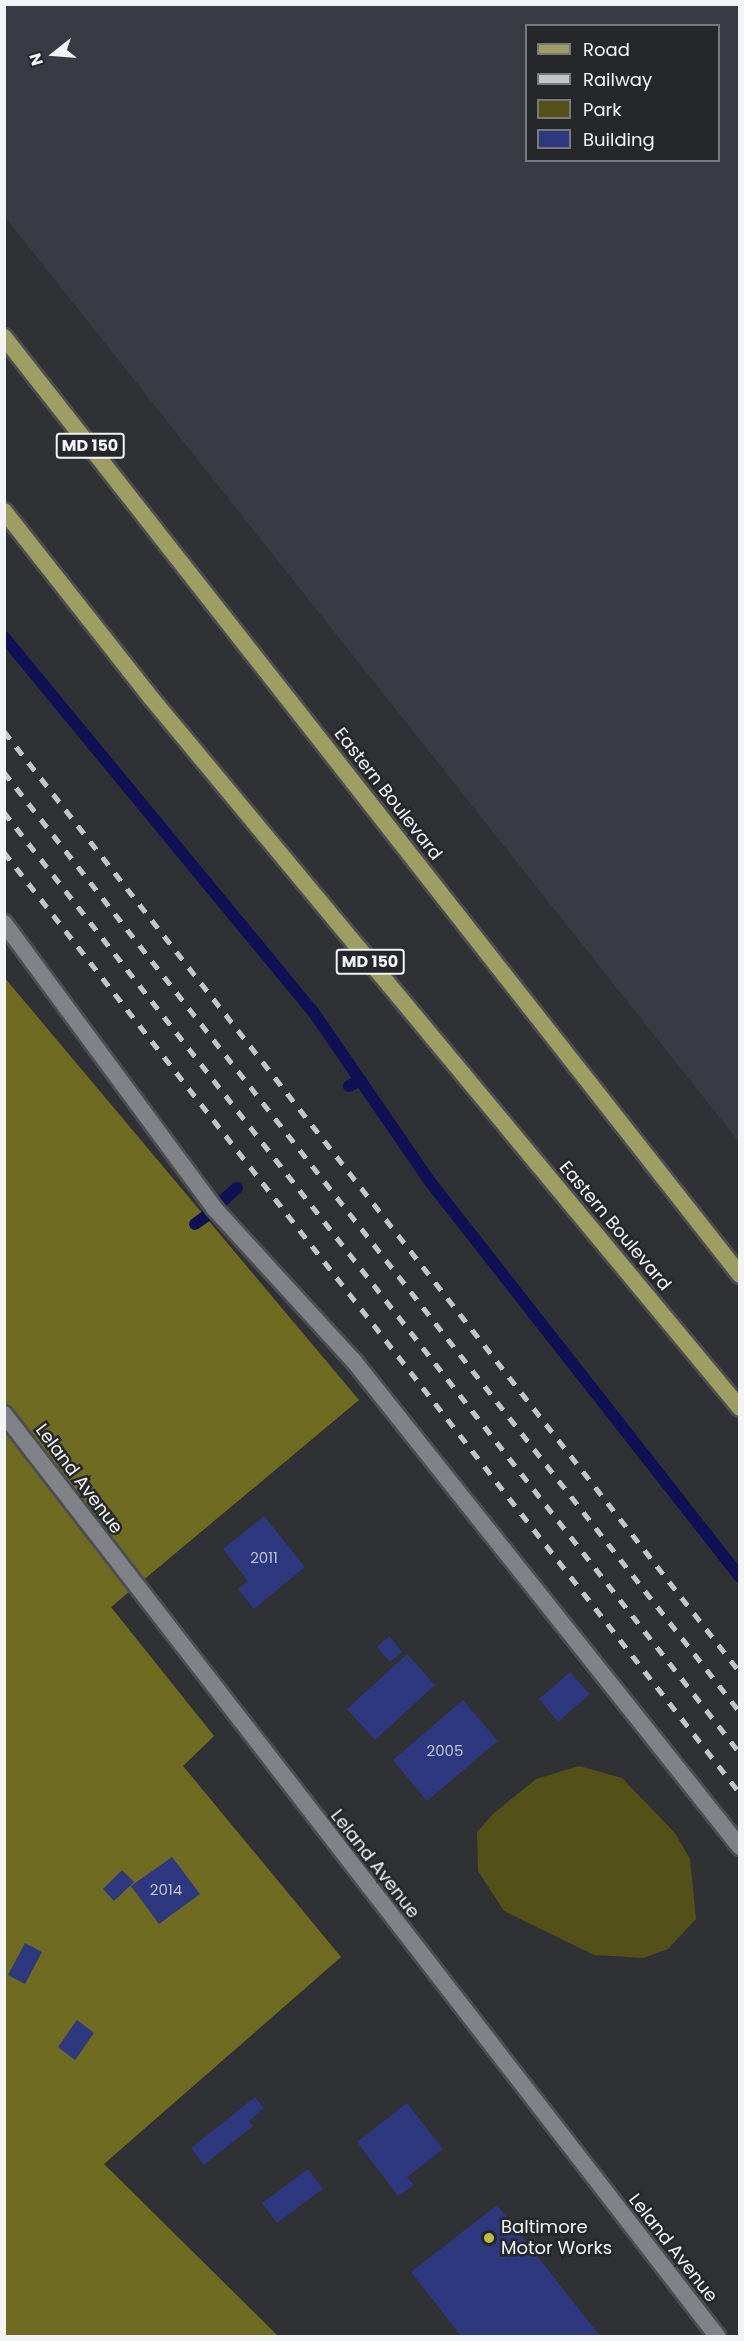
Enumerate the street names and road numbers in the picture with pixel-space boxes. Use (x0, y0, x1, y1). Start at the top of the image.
road number: MD 150 (56, 433, 124, 459)
street label: Eastern Boulevard (330, 723, 446, 865)
road number: MD 150 (336, 949, 404, 975)
street label: Eastern Boulevard (555, 1157, 675, 1295)
street label: Leland Avenue (31, 1420, 127, 1538)
street label: Leland Avenue (326, 1805, 424, 1923)
street label: Leland Avenue (624, 2189, 722, 2307)

